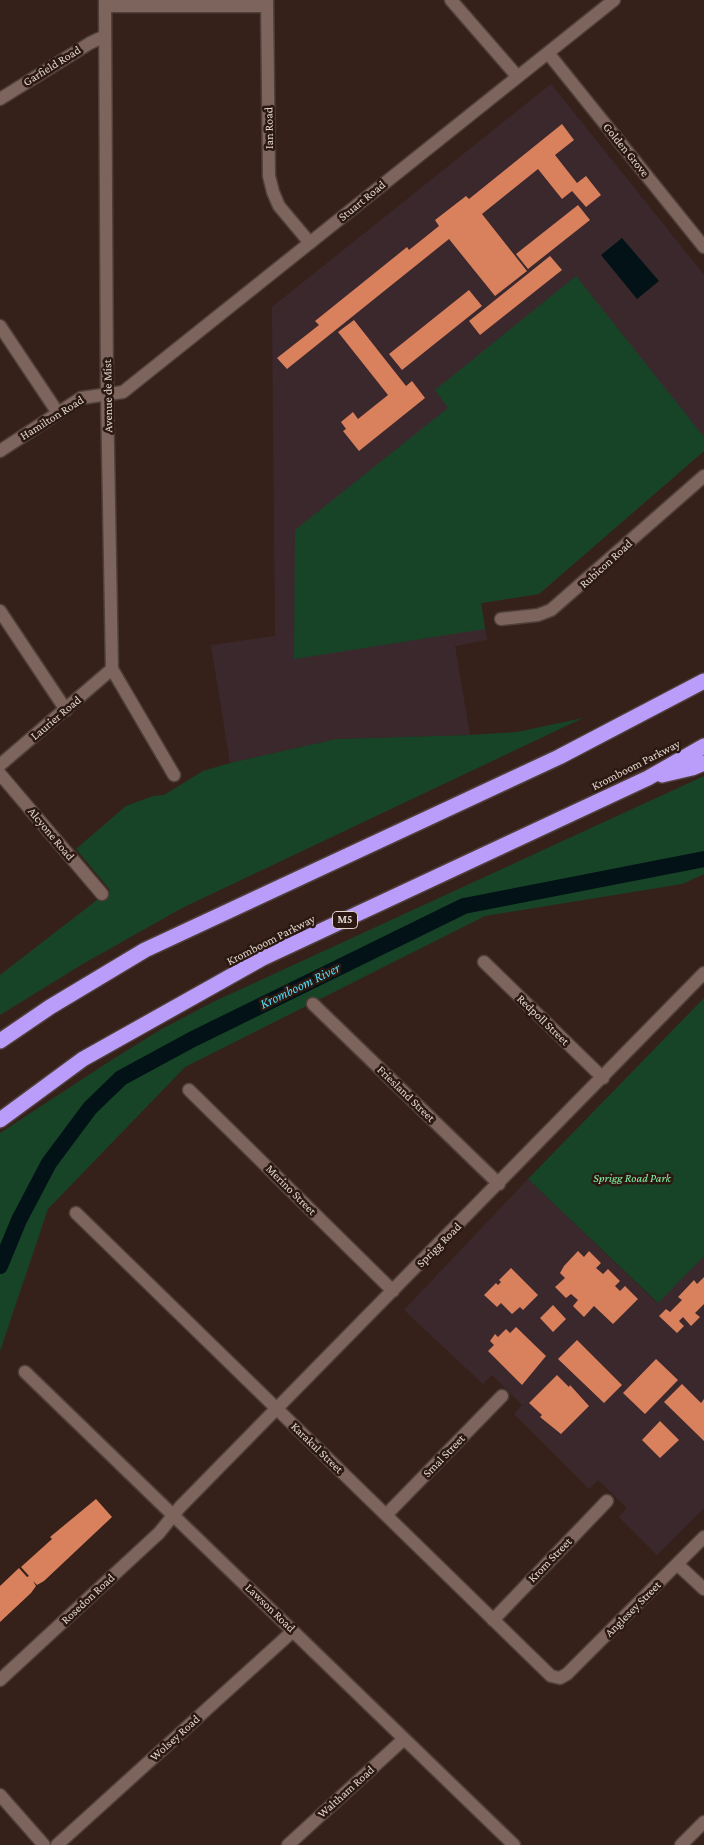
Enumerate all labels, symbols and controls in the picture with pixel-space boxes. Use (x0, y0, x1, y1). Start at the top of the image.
street label: Garfield Road (21, 43, 83, 89)
street label: Ian Road (261, 107, 277, 149)
street label: Golden Grove (600, 120, 652, 180)
street label: Stuart Road (336, 178, 388, 224)
street label: Avenue de Mist (100, 359, 116, 433)
street label: Hamilton Road (18, 393, 86, 443)
street label: Rubicon Road (577, 537, 635, 591)
street label: Laurier Road (28, 693, 84, 743)
street label: Kromboom Parkway (589, 736, 683, 794)
street label: Alcyone Road (25, 805, 77, 863)
street label: Kromboom Parkway (224, 911, 318, 969)
road number: M5 (332, 912, 358, 928)
water label: Kromboom River (257, 959, 343, 1013)
street label: Redpoll Street (514, 992, 572, 1048)
street label: Friesland Street (374, 1063, 438, 1125)
street label: Merino Street (263, 1162, 319, 1218)
park label: Sprigg Road Park (593, 1171, 671, 1185)
street label: Sprigg Road (414, 1220, 464, 1270)
street label: Karakul Street (288, 1419, 346, 1477)
street label: Smal Street (420, 1431, 468, 1481)
street label: Krom Street (525, 1535, 575, 1585)
street label: Rosedon Road (58, 1571, 118, 1627)
street label: Anglesey Street (602, 1578, 664, 1640)
street label: Lawson Road (242, 1581, 298, 1635)
street label: Wolsey Road (147, 1712, 203, 1764)
street label: Waltham Road (315, 1763, 377, 1821)

